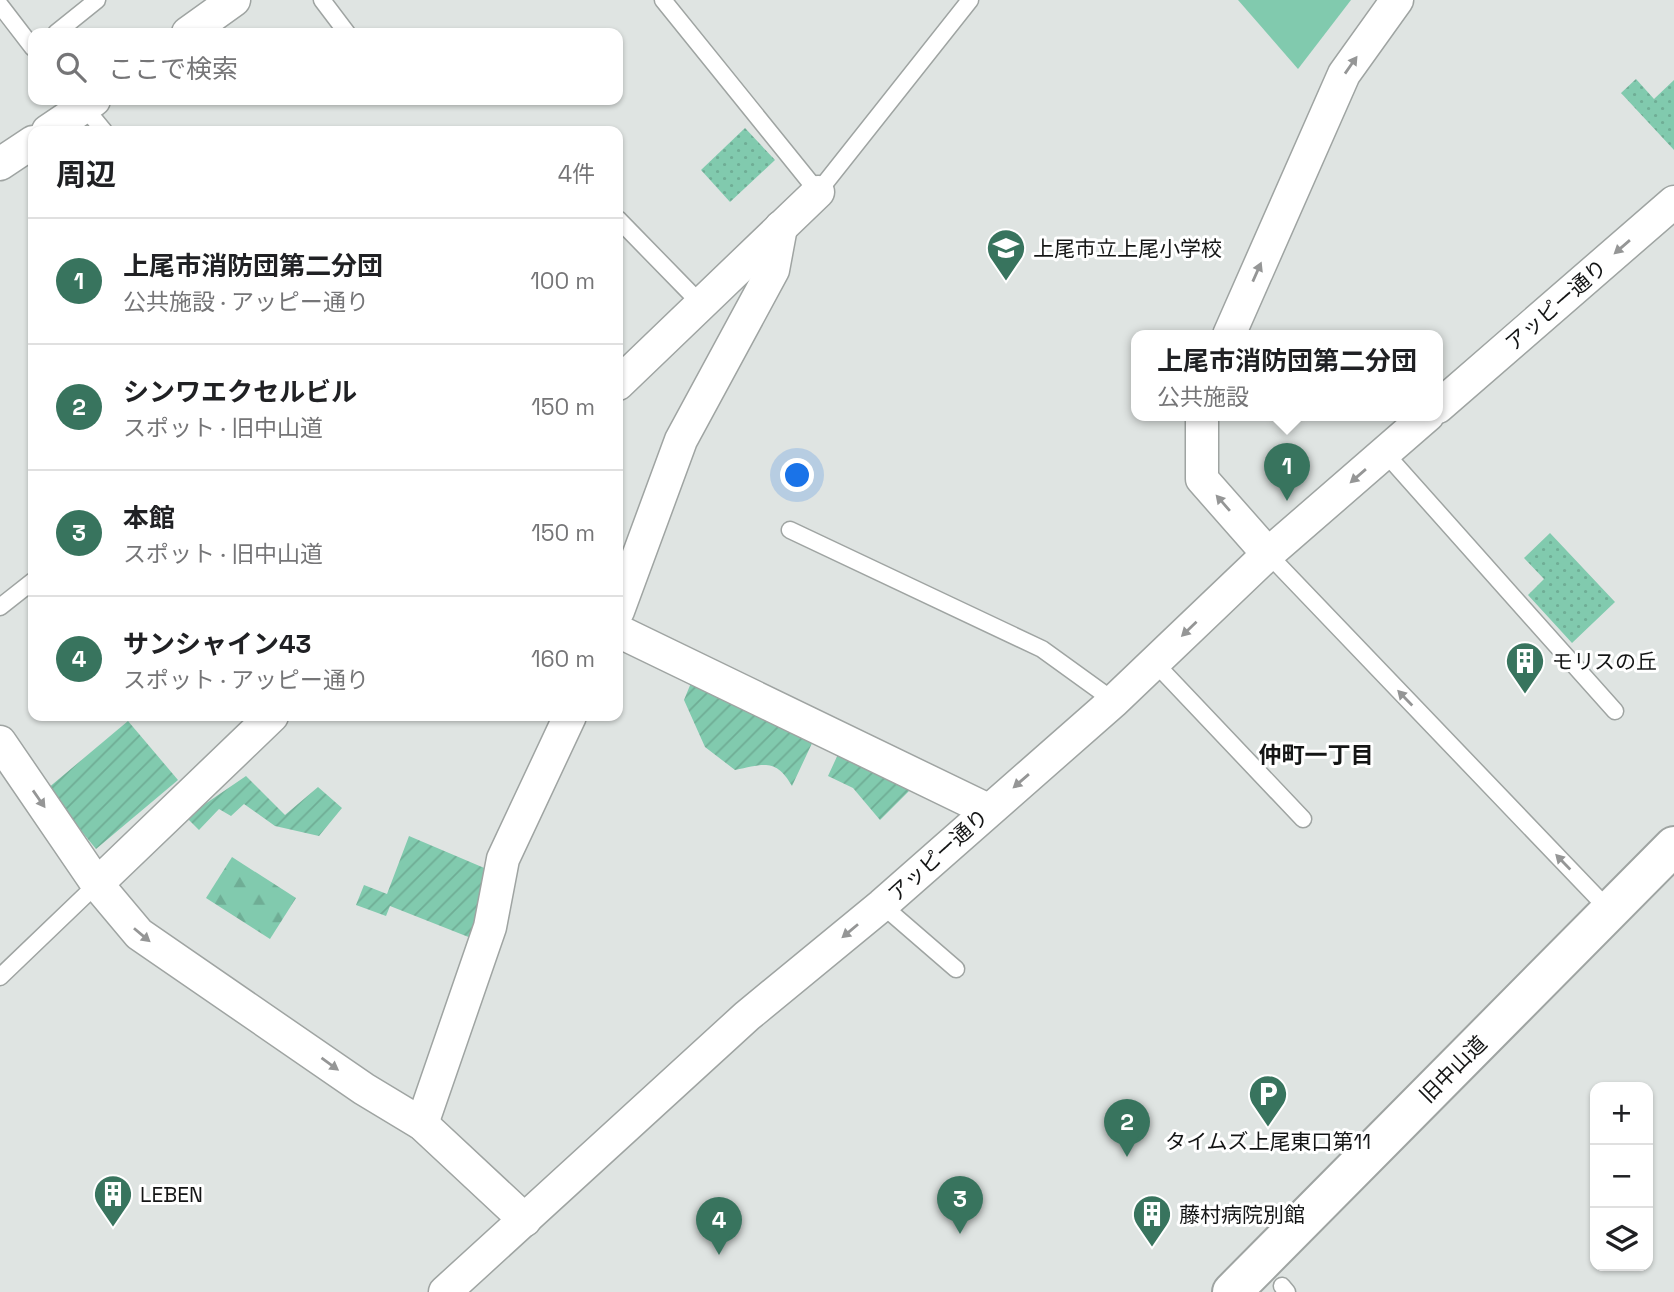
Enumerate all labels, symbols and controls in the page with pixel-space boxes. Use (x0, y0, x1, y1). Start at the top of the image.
search box (28, 28, 623, 105)
icon: search (52, 48, 90, 86)
text: ここで検索 (108, 52, 238, 86)
one-way arrow (1344, 56, 1358, 74)
text: 周辺 (56, 155, 116, 194)
text: 4件 (558, 159, 595, 189)
school or university icon: 上尾市立上尾小学校 (985, 227, 1027, 282)
place label: 上尾市立上尾小学校 (1033, 235, 1222, 262)
one-way arrow (1614, 239, 1631, 254)
text: 上尾市消防団第二分団 (123, 249, 383, 283)
street label: アッピー通り (1500, 253, 1612, 357)
one-way arrow (1252, 262, 1263, 283)
text: 1 (74, 266, 84, 296)
text: 100 m (530, 266, 595, 296)
text: 公共施設 · アッピー通り (123, 287, 369, 317)
popup (1131, 330, 1443, 421)
text: 上尾市消防団第二分団 (1157, 344, 1417, 378)
text: シンワエクセルビル (123, 375, 357, 409)
text: 公共施設 (1157, 382, 1249, 412)
text: 2 (72, 392, 86, 422)
text: 150 m (531, 392, 595, 422)
text: スポット · 旧中山道 (123, 413, 323, 443)
pin: 1 (1264, 443, 1310, 501)
your location (780, 458, 814, 492)
one-way arrow (1349, 468, 1367, 484)
one-way arrow (1216, 494, 1231, 511)
text: 本館 (123, 501, 175, 535)
text: 3 (72, 518, 86, 548)
text: 150 m (531, 518, 595, 548)
text: スポット · 旧中山道 (123, 539, 323, 569)
one-way arrow (1181, 620, 1198, 637)
text: サンシャイン43 (123, 627, 311, 661)
building icon: モリスの丘 (1504, 640, 1546, 695)
text: 4 (72, 644, 86, 674)
text: 160 m (531, 644, 595, 674)
place label: モリスの丘 (1552, 648, 1657, 675)
text: スポット · アッピー通り (123, 665, 369, 695)
one-way arrow (1398, 690, 1414, 707)
district label: 仲町一丁目 (1259, 740, 1374, 770)
one-way arrow (1012, 773, 1030, 789)
one-way arrow (32, 790, 46, 808)
street label: アッピー通り (882, 803, 994, 907)
one-way arrow (1555, 854, 1571, 871)
one-way arrow (841, 923, 858, 938)
one-way arrow (134, 927, 151, 942)
street label: 旧中山道 (1414, 1030, 1492, 1108)
one-way arrow (320, 1057, 339, 1071)
parking icon: タイムズ上尾東口第11 (1247, 1073, 1289, 1128)
map controls (1590, 1082, 1653, 1271)
button: + (1590, 1082, 1653, 1145)
pin: 2 (1104, 1099, 1150, 1157)
place label: タイムズ上尾東口第11 (1165, 1128, 1371, 1155)
button: − (1590, 1145, 1653, 1208)
building icon: LEBEN (92, 1173, 134, 1228)
pin: 3 (937, 1176, 983, 1234)
place label: LEBEN (140, 1181, 203, 1208)
building icon: 藤村病院別館 (1131, 1193, 1173, 1248)
pin: 4 (696, 1197, 742, 1255)
place label: 藤村病院別館 (1179, 1201, 1305, 1228)
button: layers (1590, 1208, 1653, 1271)

